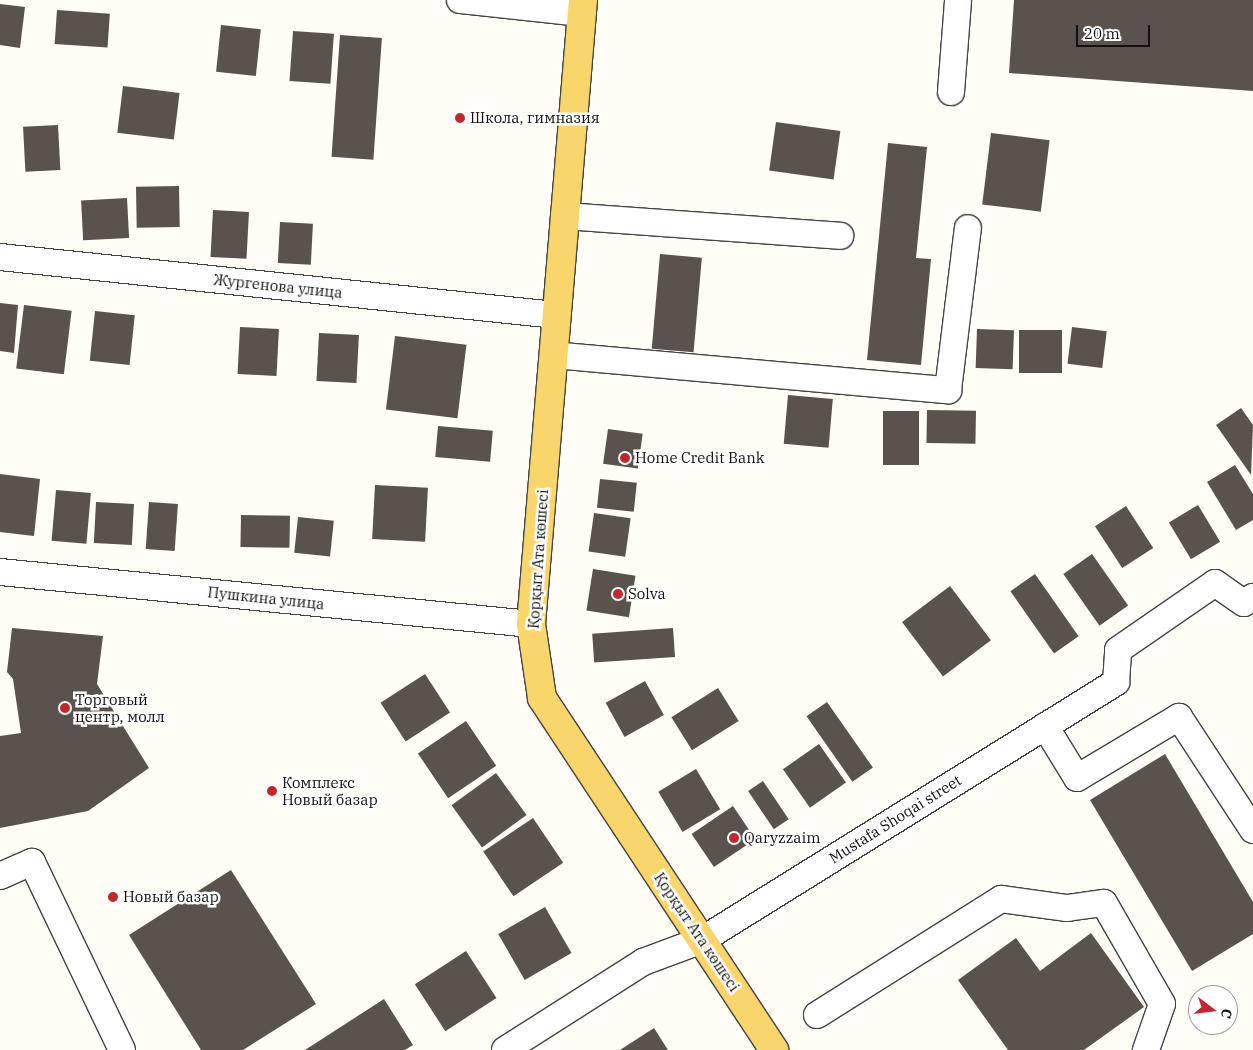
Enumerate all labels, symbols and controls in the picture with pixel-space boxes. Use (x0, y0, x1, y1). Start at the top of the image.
scale bar (1078, 15, 1152, 47)
text: 20 m (1084, 24, 1120, 43)
place label: Школа, гимназия (470, 109, 600, 127)
marker: Школа, гимназия (454, 112, 466, 124)
street label: Жургенова улица (213, 270, 343, 302)
place label: Home Credit Bank (635, 449, 765, 467)
marker: Home Credit Bank (619, 452, 631, 464)
street label: Қорқыт Ата көшесі (524, 489, 552, 629)
street label: Пушкина улица (207, 583, 325, 613)
place label: Solva (628, 585, 666, 603)
marker: Solva (612, 588, 624, 600)
place label: Торговый центр, молл (75, 690, 165, 725)
marker: Торговый центр, молл (59, 702, 71, 714)
street label: Mustafa Shoqai street (826, 771, 964, 867)
place label: Комплекс Новый базар (282, 773, 378, 808)
marker: Комплекс Новый базар (266, 785, 278, 797)
place label: Qaryzzaim (744, 829, 820, 847)
marker: Qaryzzaim (728, 832, 740, 844)
street label: Қорқыт Ата көшесі (650, 869, 744, 995)
place label: Новый базар (123, 888, 219, 906)
marker: Новый базар (107, 891, 119, 903)
north arrow (1188, 985, 1238, 1035)
text: С (1217, 1007, 1236, 1020)

